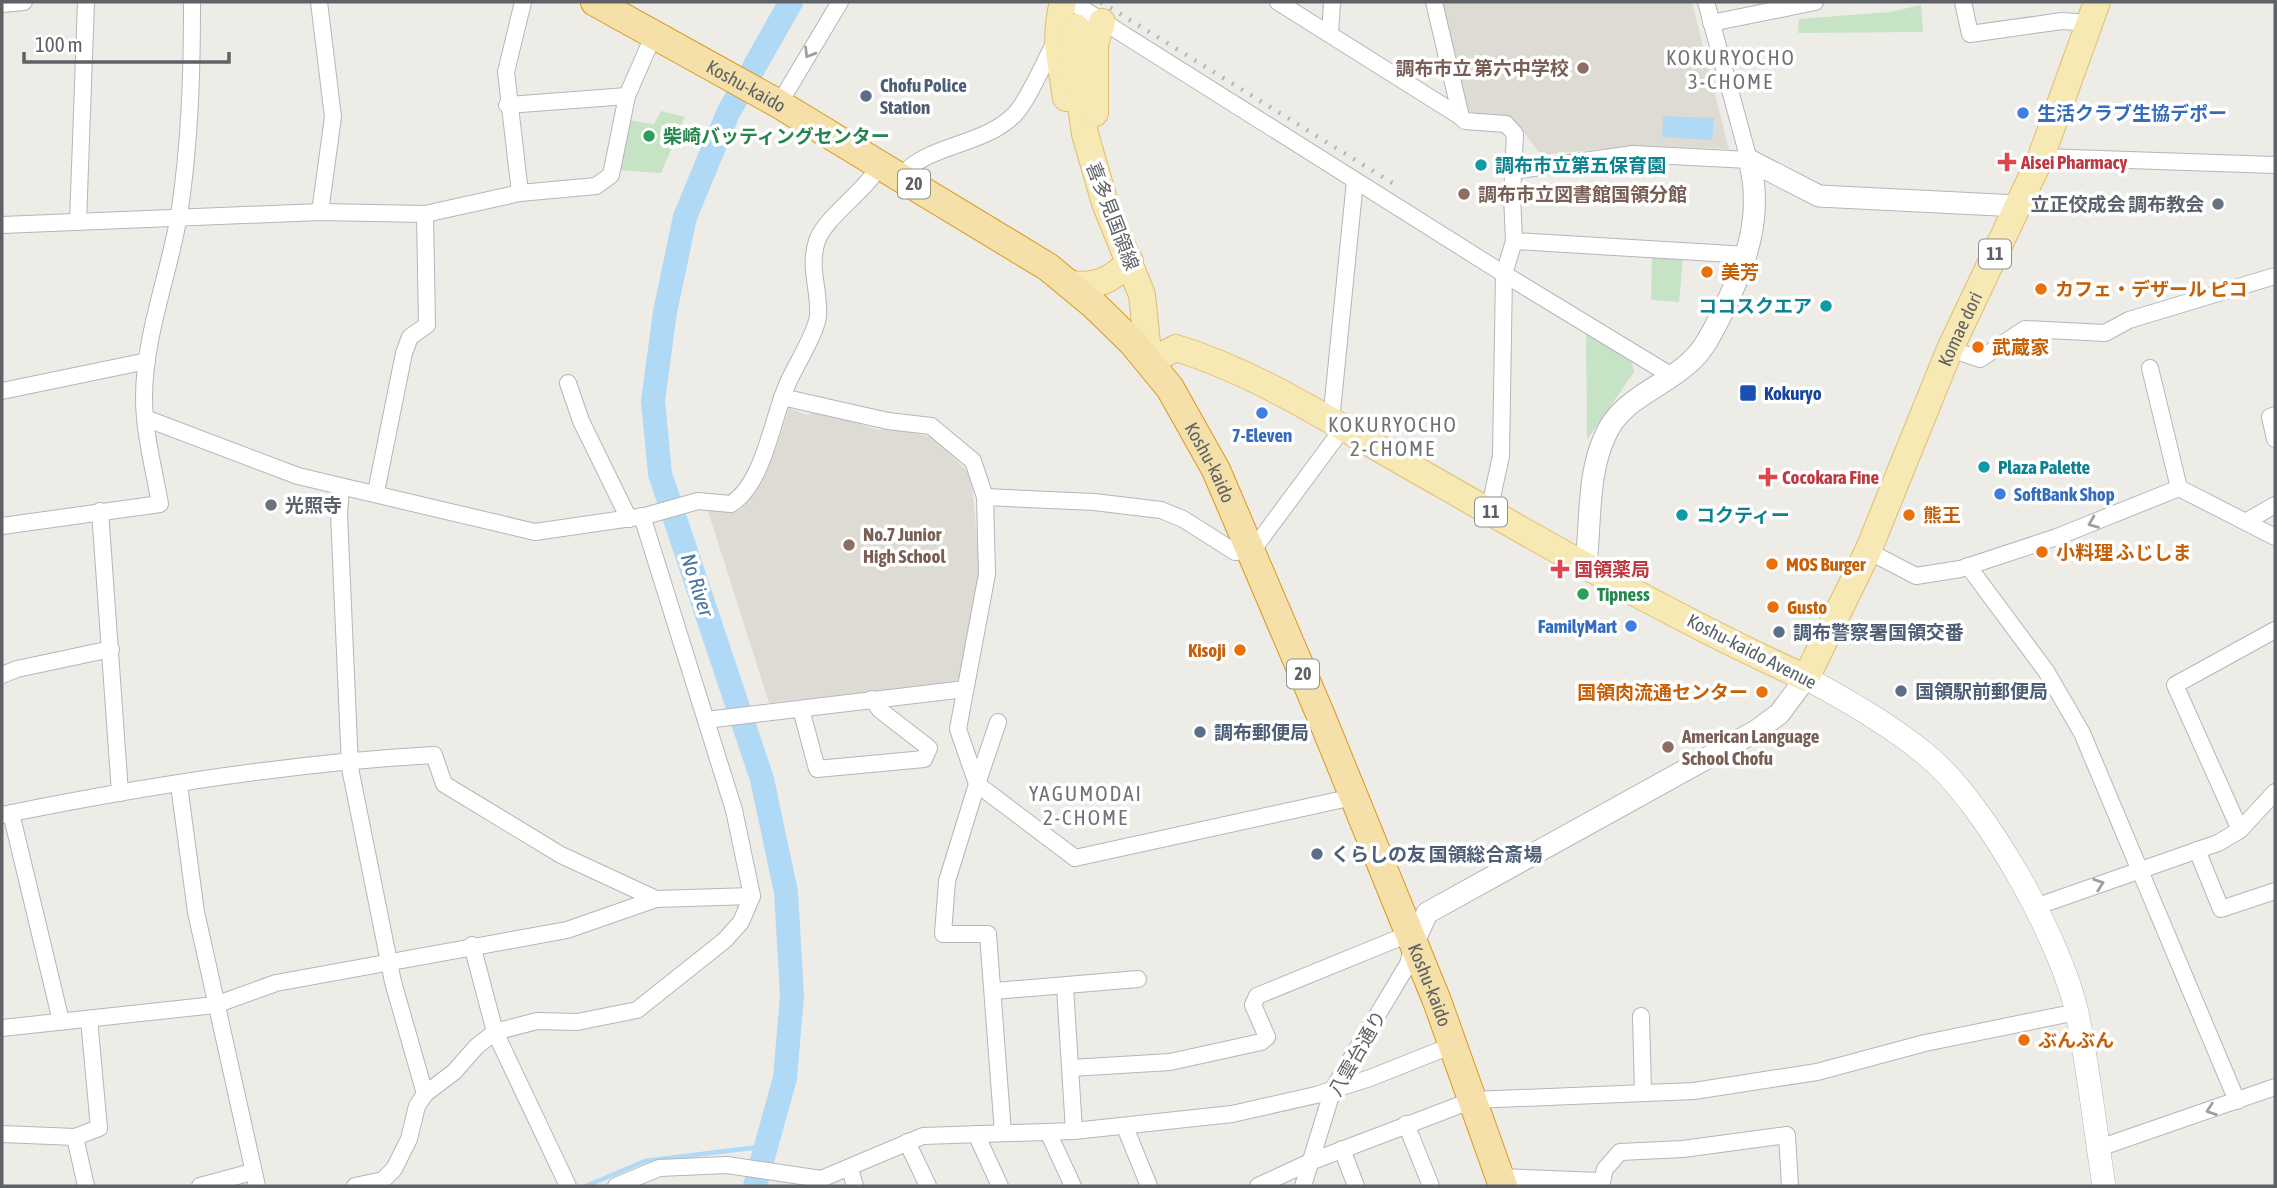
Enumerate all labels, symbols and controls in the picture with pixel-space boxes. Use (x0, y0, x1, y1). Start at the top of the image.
scale bar (24, 21, 229, 65)
text: 100 m (35, 32, 83, 56)
one-way arrow (804, 45, 817, 58)
district label: KOKURYOCHO 3-CHOME (1666, 45, 1796, 93)
street label: Koshu-kaido (703, 55, 790, 117)
place label: 調布市立 第六中学校 (1395, 57, 1569, 79)
marker: 調布市立 第六中学校 (1575, 60, 1591, 76)
place label: Chofu Police Station (880, 74, 967, 118)
marker: Chofu Police Station (858, 88, 874, 104)
place label: 生活クラブ生協デポー (2037, 102, 2227, 124)
marker: 生活クラブ生協デポー (2015, 105, 2031, 121)
place label: 柴崎バッティングセンター (663, 125, 890, 147)
marker: 柴崎バッティングセンター (641, 128, 657, 144)
place label: Aisei Pharmacy (2020, 151, 2127, 173)
place label: 調布市立第五保育園 (1495, 154, 1666, 176)
marker: Aisei Pharmacy (1999, 154, 2015, 170)
marker: 調布市立第五保育園 (1473, 157, 1489, 173)
street label: 喜多見国領線 (1082, 159, 1144, 273)
road number: 20 (898, 169, 930, 198)
place label: 調布市立図書館国領分館 (1478, 183, 1687, 205)
marker: 調布市立図書館国領分館 (1456, 186, 1472, 202)
place label: 立正佼成会 調布教会 (2030, 193, 2204, 215)
marker: 立正佼成会 調布教会 (2210, 196, 2226, 212)
road number: 11 (1979, 240, 2011, 268)
place label: 美芳 (1721, 261, 1759, 283)
marker: 美芳 (1699, 264, 1715, 280)
place label: カフェ・デザール ピコ (2055, 278, 2248, 300)
marker: カフェ・デザール ピコ (2033, 281, 2049, 297)
street label: Komae dori (1933, 288, 1987, 369)
place label: ココスクエア (1698, 295, 1812, 317)
marker: ココスクエア (1818, 298, 1834, 314)
place label: 武蔵家 (1992, 336, 2049, 358)
marker: 武蔵家 (1970, 339, 1986, 355)
place label: Kokuryo (1764, 382, 1822, 404)
marker: Kokuryo (1738, 383, 1758, 403)
marker: 7-Eleven (1254, 405, 1270, 421)
district label: KOKURYOCHO 2-CHOME (1328, 412, 1458, 460)
street label: Koshu-kaido (1180, 418, 1240, 506)
place label: 7-Eleven (1232, 424, 1292, 446)
place label: Plaza Palette (1998, 456, 2090, 478)
marker: Plaza Palette (1976, 459, 1992, 475)
place label: Cocokara Fine (1782, 466, 1880, 488)
marker: Cocokara Fine (1760, 469, 1776, 485)
place label: SoftBank Shop (2014, 483, 2115, 505)
marker: SoftBank Shop (1992, 486, 2008, 502)
place label: 光照寺 (285, 494, 342, 516)
marker: 光照寺 (263, 497, 279, 513)
road number: 11 (1475, 498, 1507, 526)
place label: コクティー (1696, 504, 1790, 526)
place label: 熊王 (1923, 504, 1961, 526)
marker: コクティー (1674, 507, 1690, 523)
marker: 熊王 (1901, 507, 1917, 523)
one-way arrow (2088, 515, 2100, 529)
place label: No.7 Junior High School (863, 523, 946, 567)
marker: No.7 Junior High School (841, 537, 857, 553)
place label: 小料理 ふじしま (2056, 541, 2192, 563)
marker: 小料理 ふじしま (2034, 544, 2050, 560)
water label: No River (677, 550, 720, 620)
place label: MOS Burger (1786, 553, 1866, 575)
marker: MOS Burger (1764, 556, 1780, 572)
place label: 国領薬局 (1574, 558, 1650, 580)
marker: 国領薬局 (1552, 561, 1568, 577)
place label: Tipness (1597, 583, 1650, 605)
marker: Tipness (1575, 586, 1591, 602)
place label: Gusto (1787, 596, 1827, 618)
marker: Gusto (1765, 599, 1781, 615)
street label: Koshu-kaido Avenue (1684, 609, 1820, 693)
place label: FamilyMart (1538, 615, 1618, 637)
marker: FamilyMart (1623, 618, 1639, 634)
place label: 調布警察署国領交番 (1793, 621, 1964, 643)
marker: 調布警察署国領交番 (1771, 624, 1787, 640)
place label: Kisoji (1188, 639, 1226, 661)
marker: Kisoji (1232, 642, 1248, 658)
road number: 20 (1287, 660, 1319, 688)
place label: 国領駅前郵便局 (1915, 680, 2048, 702)
place label: 国領肉流通センター (1577, 681, 1748, 703)
marker: 国領駅前郵便局 (1893, 683, 1909, 699)
marker: 国領肉流通センター (1754, 684, 1770, 700)
place label: 調布郵便局 (1214, 721, 1309, 743)
marker: 調布郵便局 (1192, 724, 1208, 740)
place label: American Language School Chofu (1681, 725, 1820, 769)
marker: American Language School Chofu (1660, 739, 1676, 755)
district label: YAGUMODAI 2-CHOME (1029, 781, 1143, 829)
place label: くらしの友 国領総合斎場 (1331, 843, 1543, 865)
marker: くらしの友 国領総合斎場 (1309, 846, 1325, 862)
one-way arrow (2092, 878, 2104, 892)
street label: Koshu-kaido (1404, 940, 1456, 1029)
street label: 八雲台通り (1324, 1006, 1390, 1100)
place label: ぶんぶん (2038, 1029, 2114, 1051)
marker: ぶんぶん (2016, 1032, 2032, 1048)
one-way arrow (2205, 1102, 2218, 1116)

